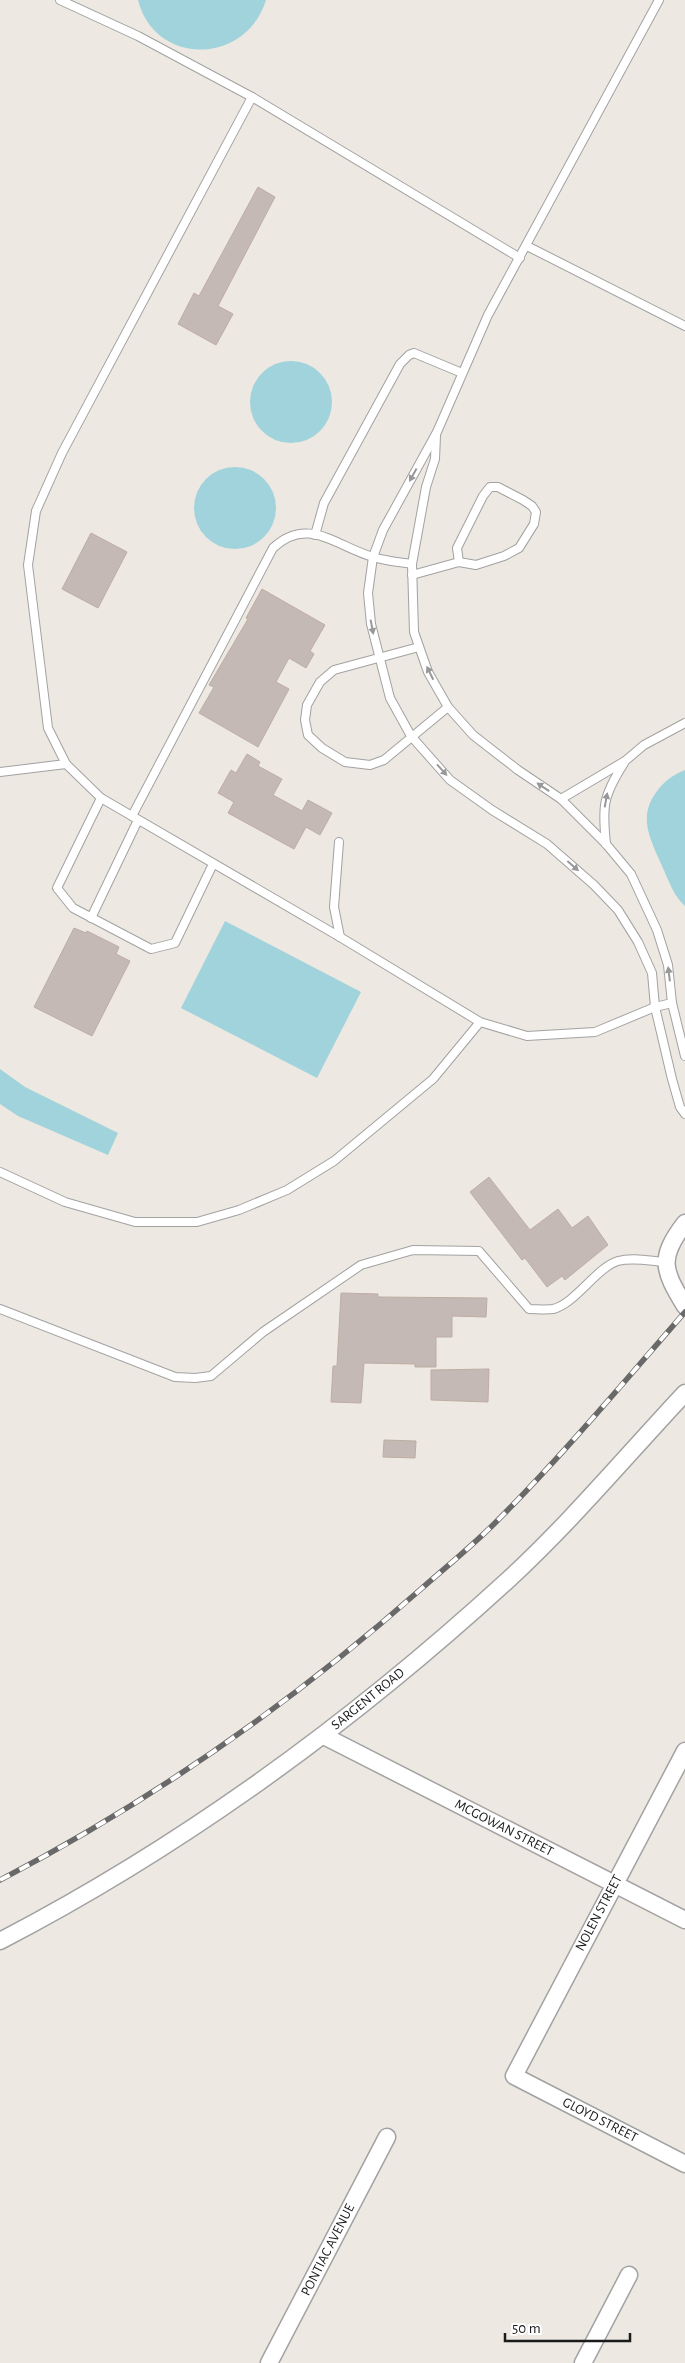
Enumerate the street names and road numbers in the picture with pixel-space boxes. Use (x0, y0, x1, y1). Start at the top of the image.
street label: SARGENT ROAD (329, 1665, 407, 1733)
street label: MCGOWAN STREET (452, 1797, 556, 1859)
street label: NOLEN STREET (573, 1872, 625, 1953)
street label: GLOYD STREET (560, 2095, 640, 2145)
street label: PONTIAC AVENUE (299, 2202, 357, 2298)

